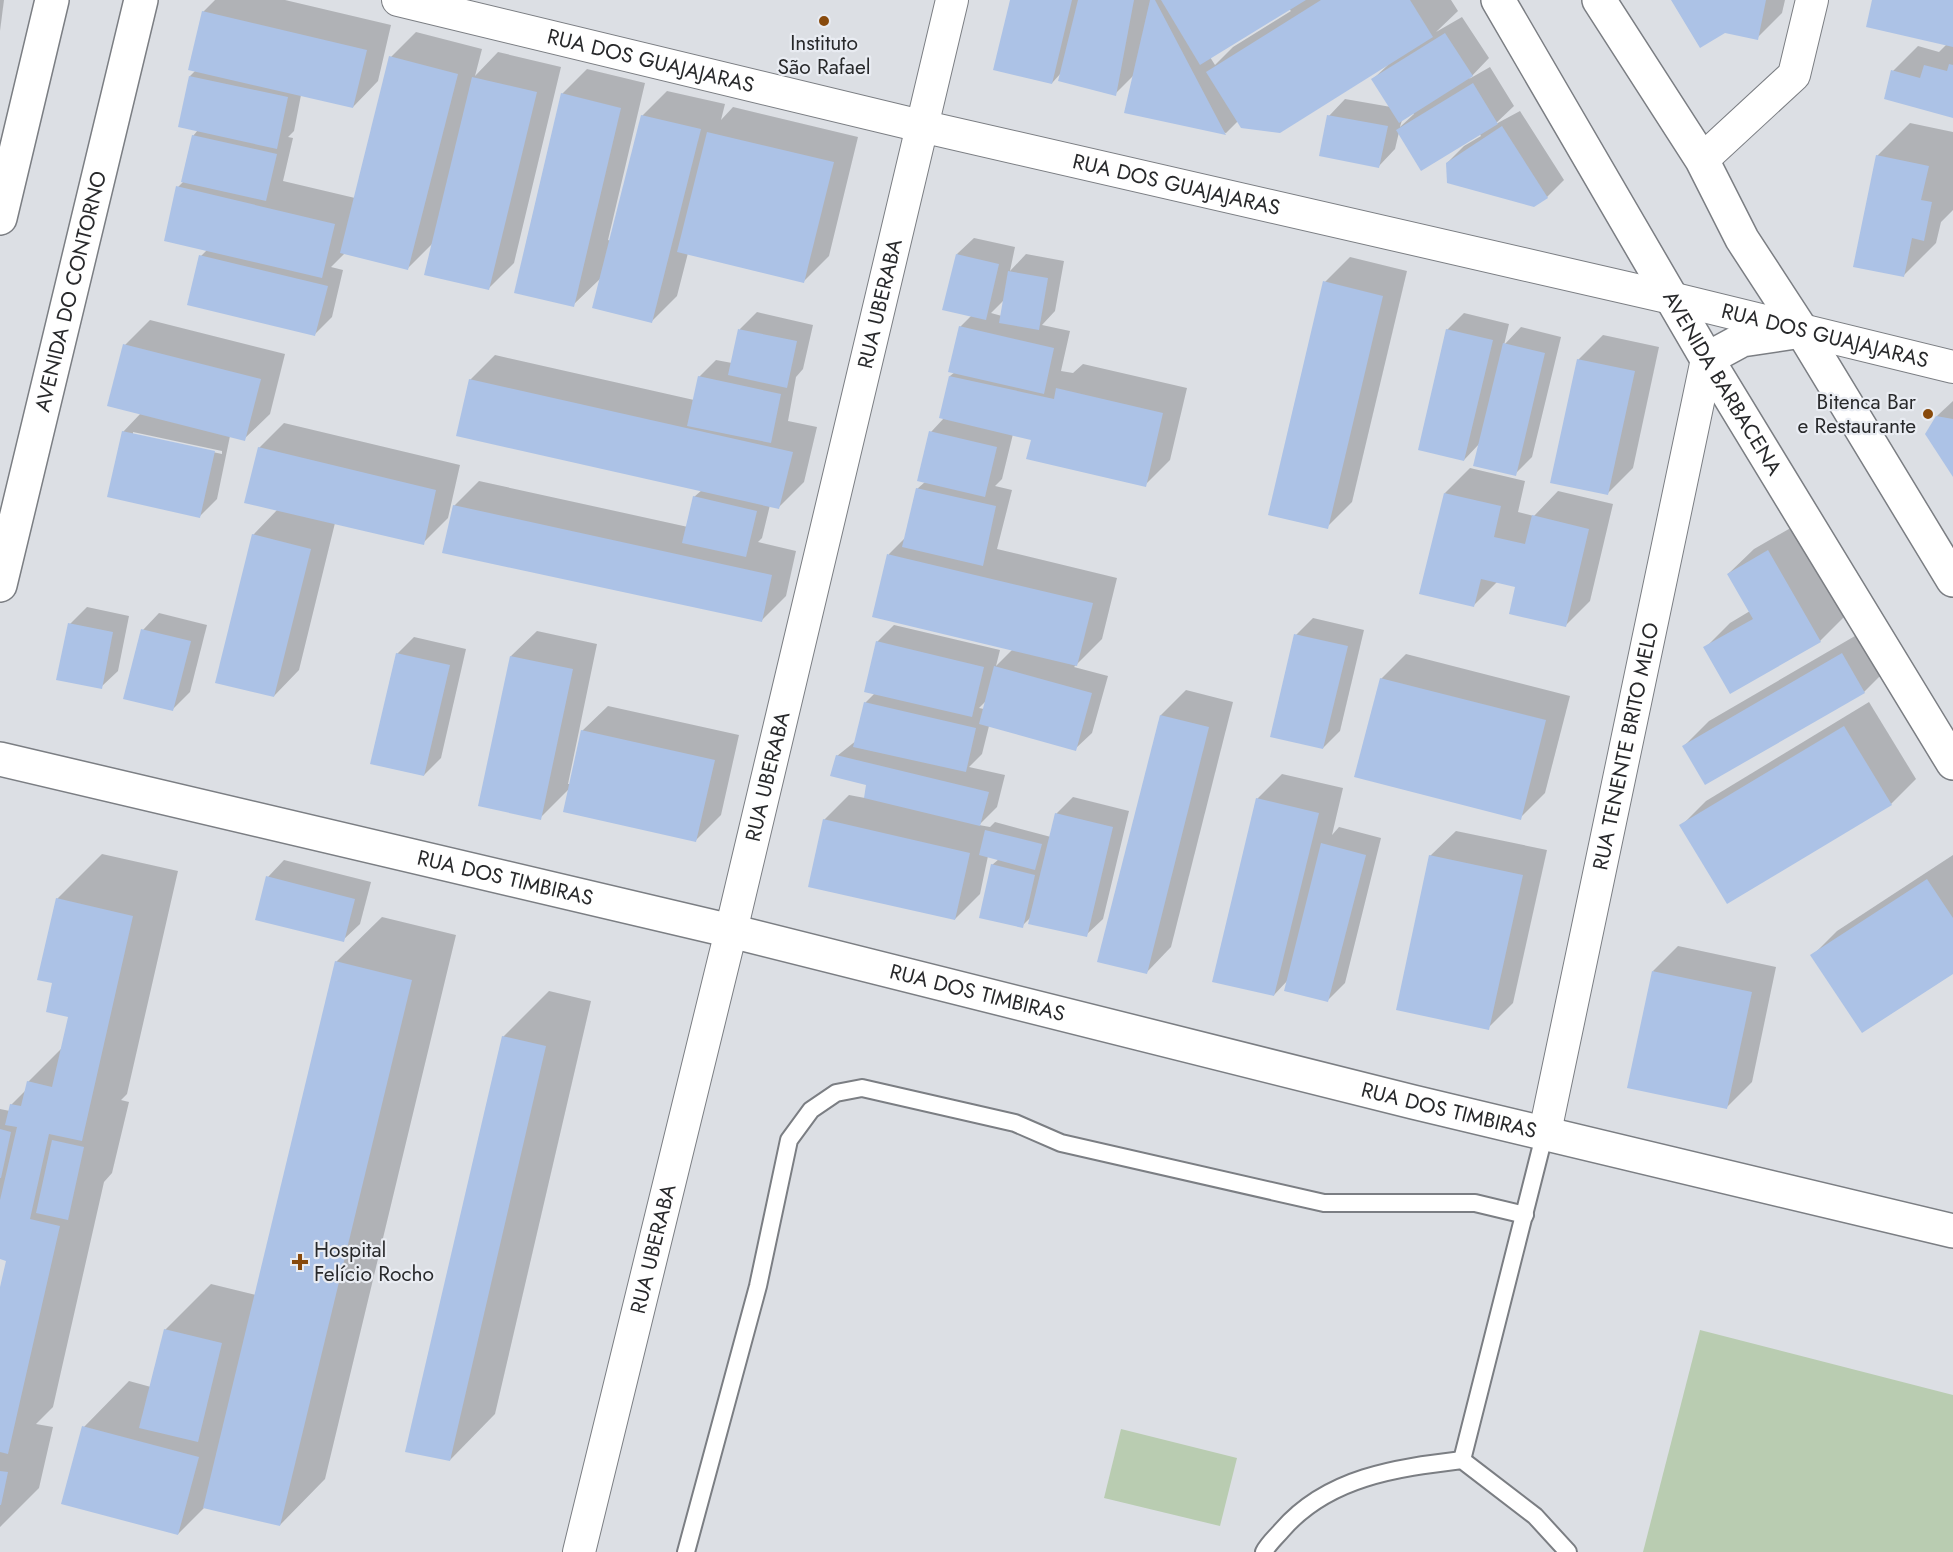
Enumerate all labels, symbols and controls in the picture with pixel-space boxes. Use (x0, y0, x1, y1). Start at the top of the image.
marker: Instituto São Rafael (817, 14, 831, 28)
street label: RUA DOS GUAJAJARAS (544, 21, 757, 100)
place label: Instituto São Rafael (777, 28, 871, 82)
street label: RUA DOS GUAJAJARAS (1070, 146, 1283, 223)
street label: AVENIDA DO CONTORNO (27, 168, 114, 415)
street label: RUA UBERABA (850, 236, 910, 372)
street label: AVENIDA BARBACENA (1656, 285, 1789, 481)
street label: RUA DOS GUAJAJARAS (1718, 296, 1932, 375)
place label: Bitenca Bar e Restaurante (1797, 387, 1917, 441)
marker: Bitenca Bar e Restaurante (1921, 407, 1935, 421)
street label: RUA TENENTE BRITO MELO (1585, 620, 1666, 873)
street label: RUA UBERABA (738, 709, 798, 845)
street label: RUA DOS TIMBIRAS (414, 843, 596, 913)
street label: RUA DOS TIMBIRAS (887, 956, 1068, 1029)
street label: RUA DOS TIMBIRAS (1358, 1075, 1540, 1146)
street label: RUA UBERABA (623, 1181, 684, 1317)
place label: Hospital Felício Rocho (314, 1235, 434, 1289)
marker: Hospital Felício Rocho (291, 1253, 309, 1271)

